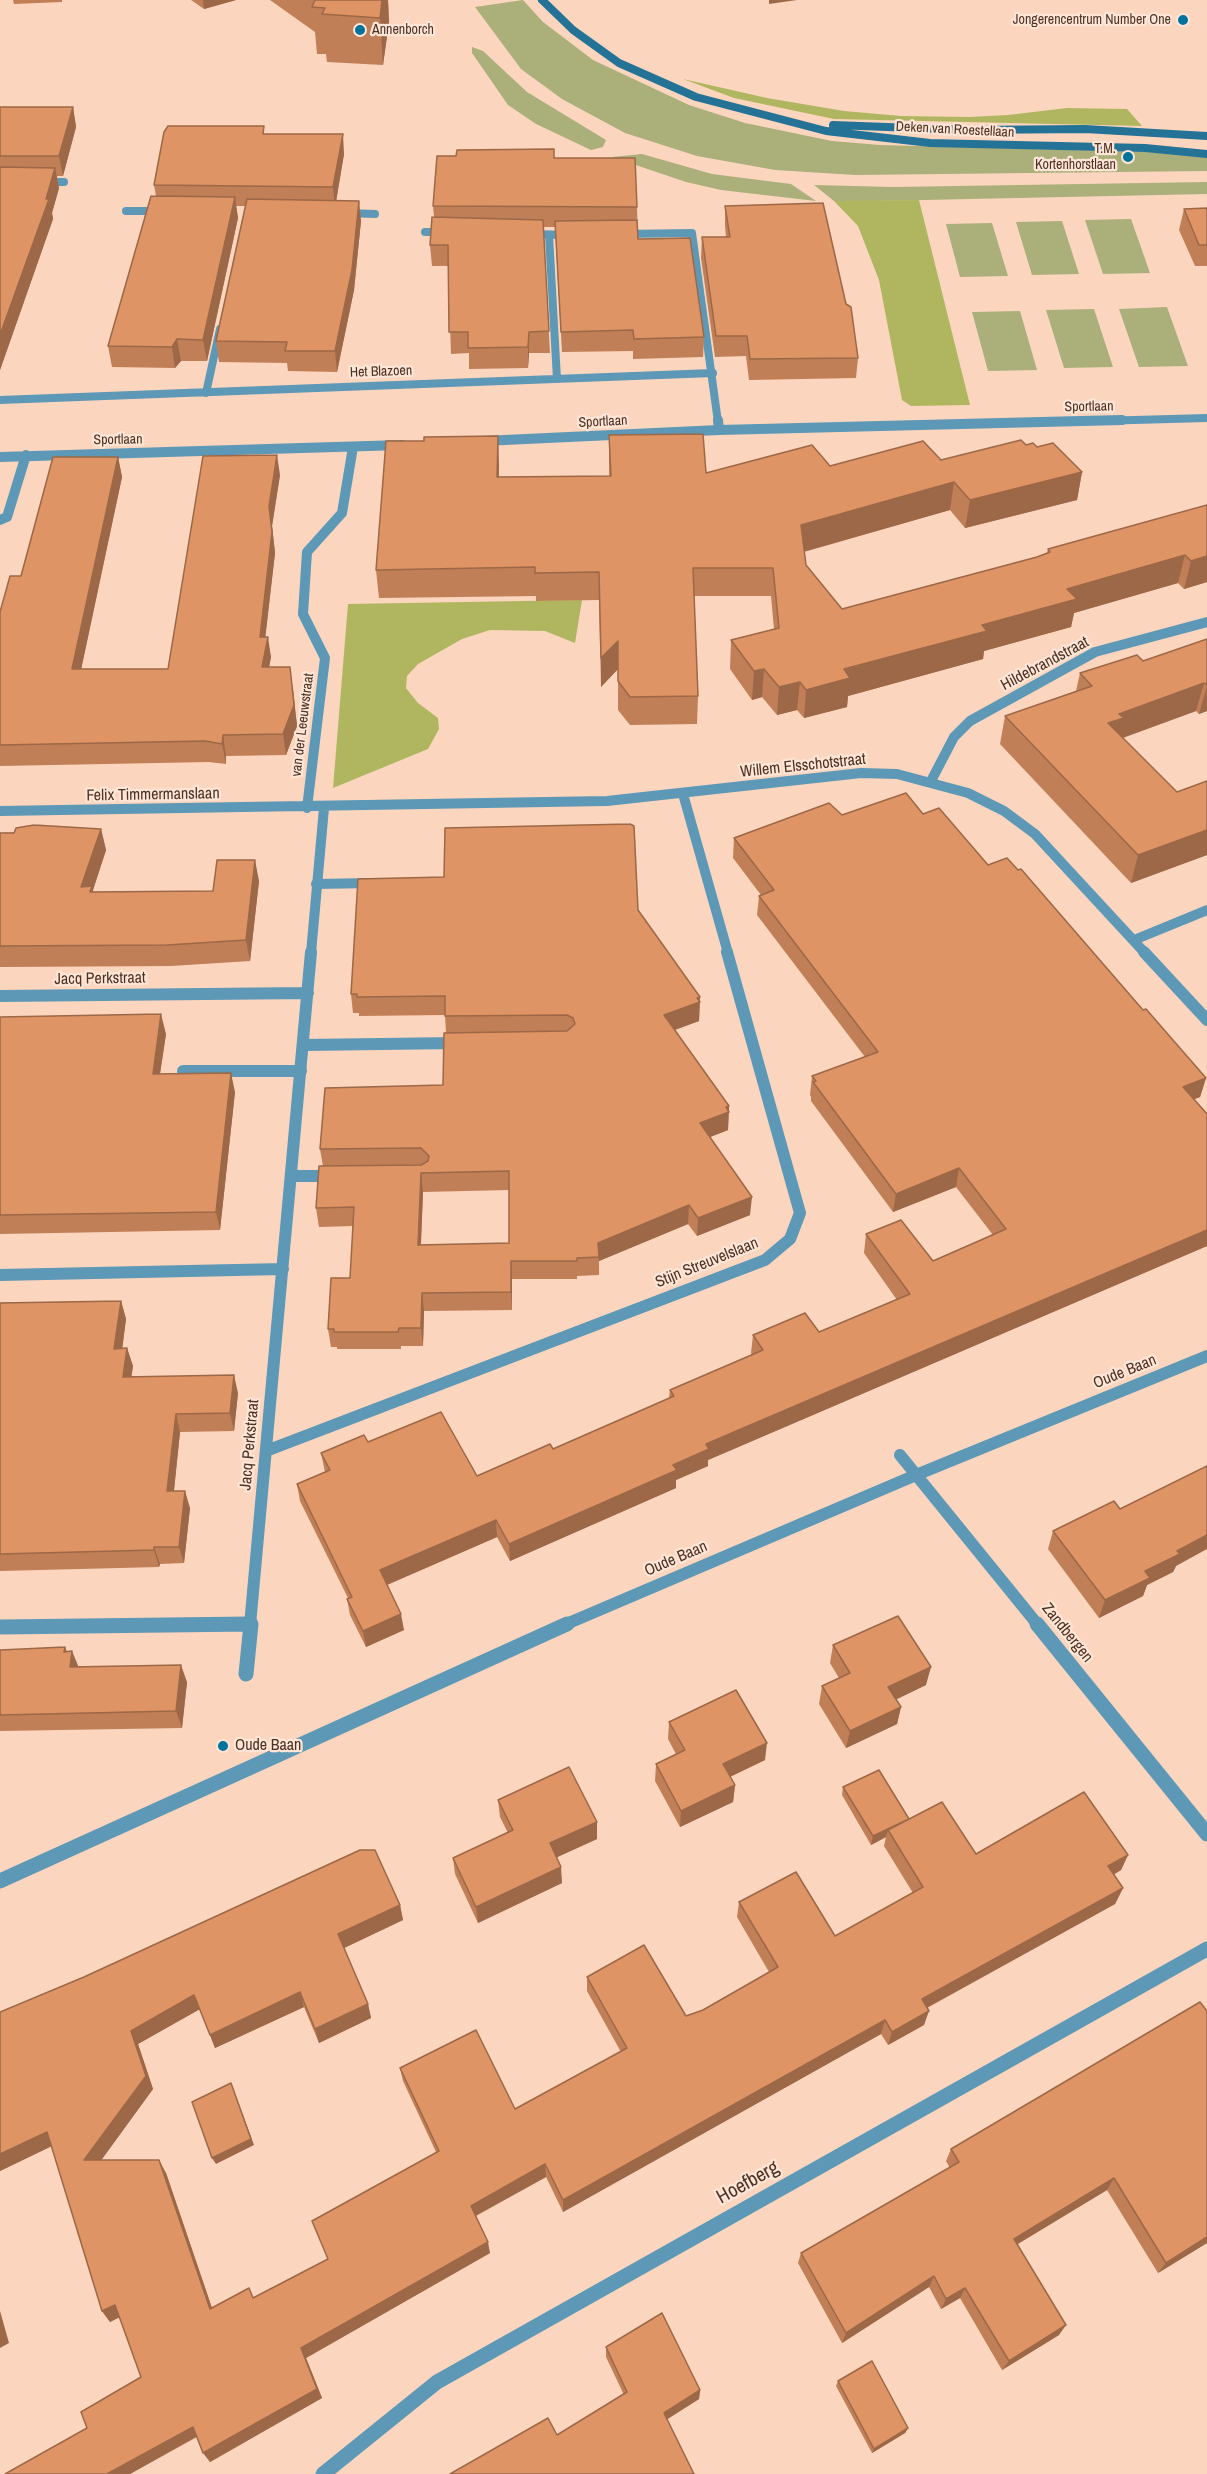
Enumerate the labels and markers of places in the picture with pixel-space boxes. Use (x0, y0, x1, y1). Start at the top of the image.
place label: Jongerencentrum Number One (1013, 12, 1171, 28)
marker: Jongerencentrum Number One (1176, 13, 1190, 27)
place label: Annenborch (372, 22, 434, 38)
marker: Annenborch (353, 23, 367, 37)
place label: T.M. Kortenhorstlaan (1035, 141, 1116, 174)
marker: T.M. Kortenhorstlaan (1121, 150, 1135, 164)
place label: Oude Baan (235, 1736, 301, 1756)
marker: Oude Baan (216, 1739, 230, 1753)

